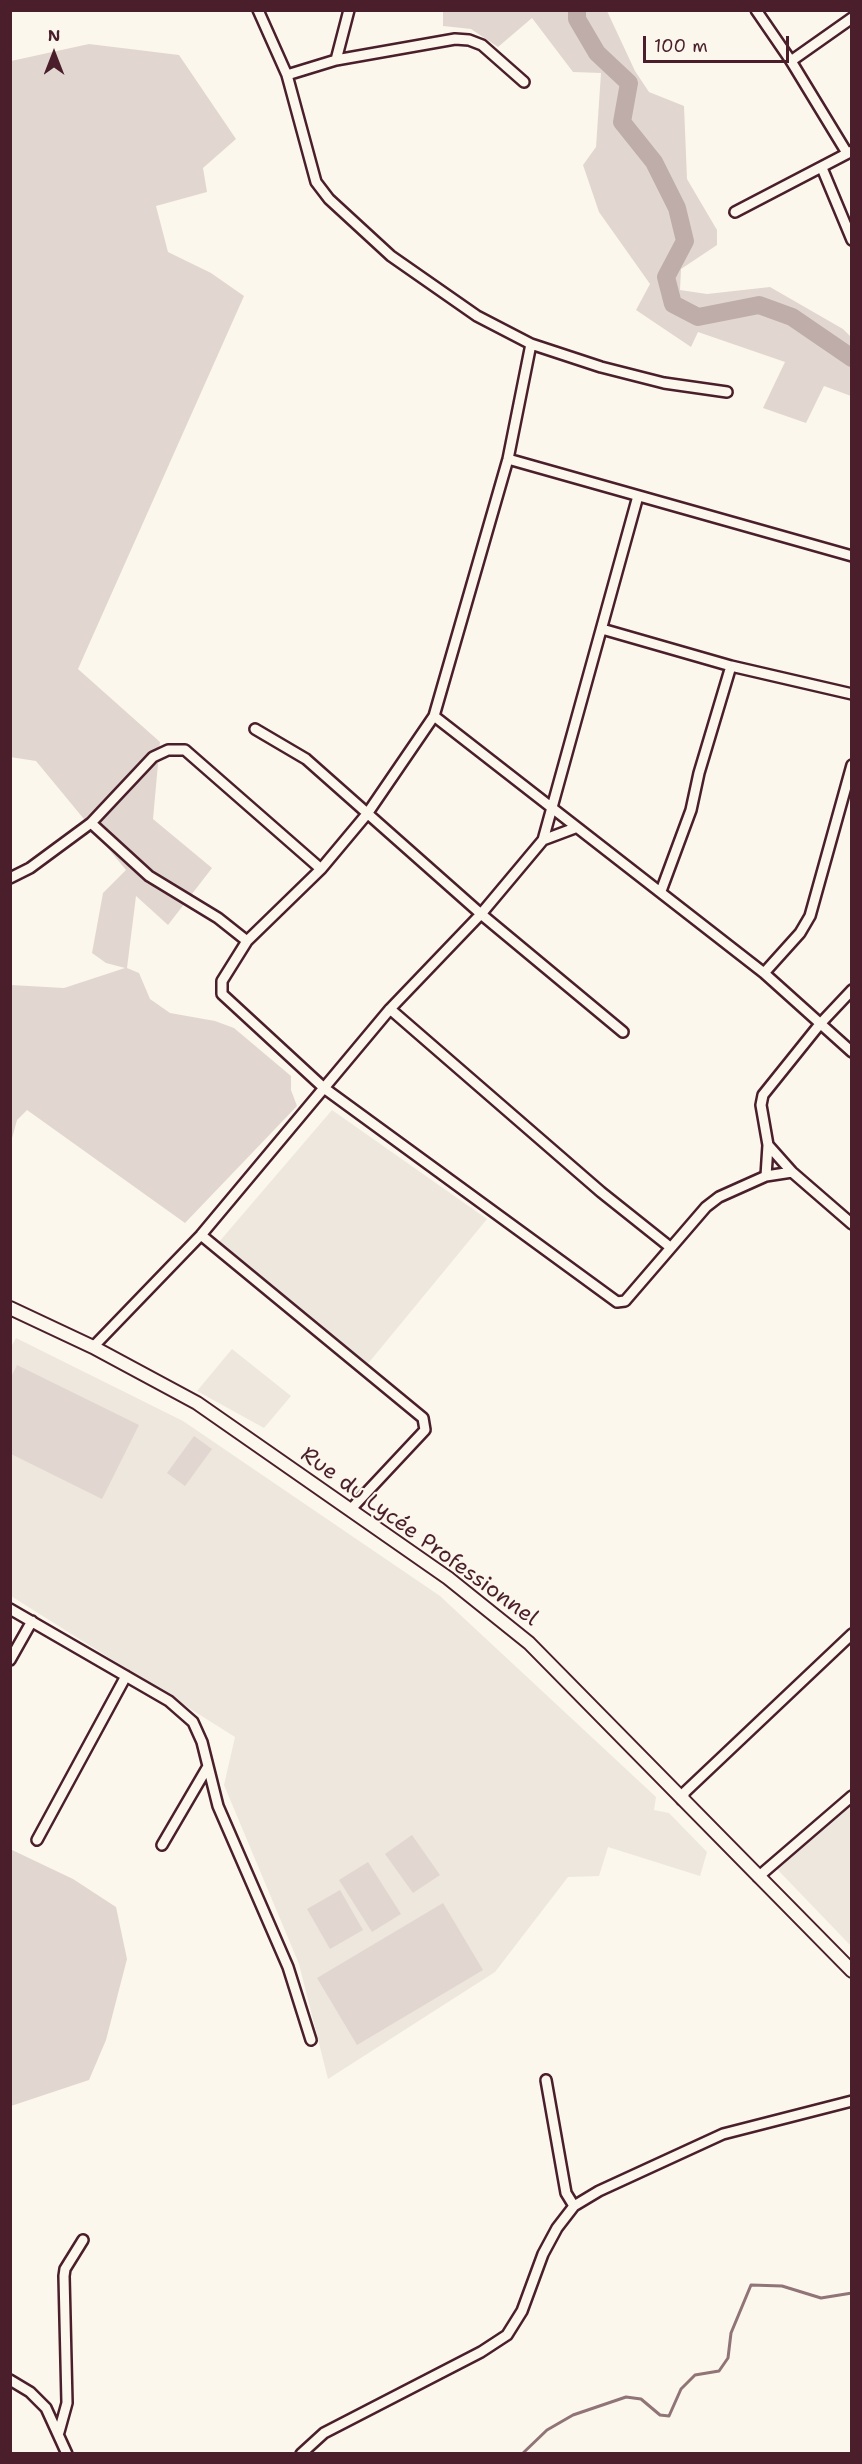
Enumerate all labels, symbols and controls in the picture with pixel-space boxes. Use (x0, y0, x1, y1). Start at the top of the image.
north arrow (24, 24, 84, 84)
scale bar (646, 24, 792, 62)
text: N (48, 25, 60, 46)
text: 100 m (654, 34, 708, 58)
street label: Rue du Lycée Professionnel (295, 1442, 543, 1632)

